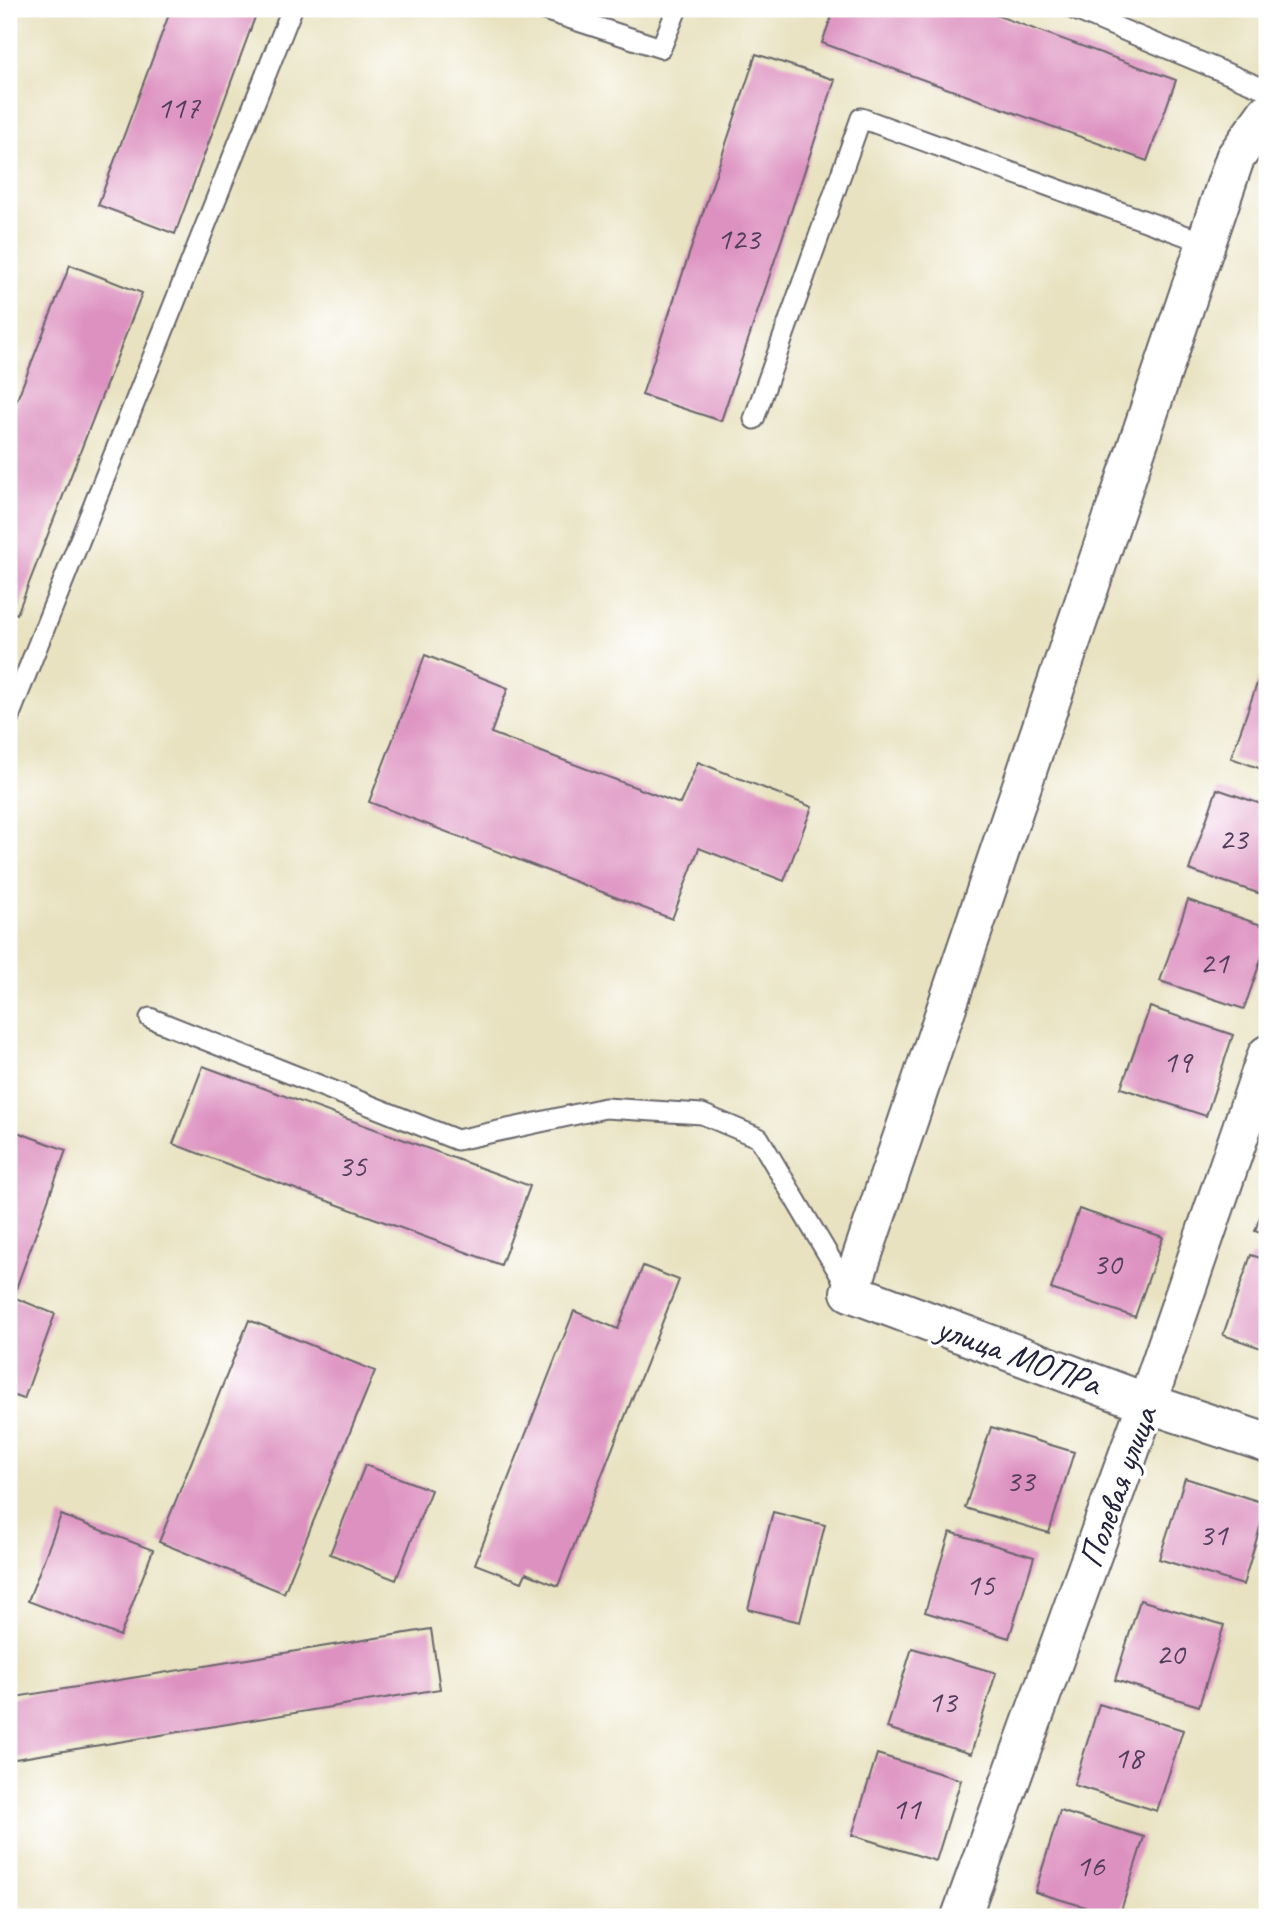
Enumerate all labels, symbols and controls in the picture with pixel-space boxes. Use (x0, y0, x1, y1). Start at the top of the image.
house number: 117 (156, 87, 201, 128)
house number: 123 (716, 218, 762, 259)
house number: 23 (1219, 818, 1250, 859)
house number: 21 (1200, 942, 1230, 983)
house number: 19 (1163, 1041, 1194, 1082)
house number: 35 (338, 1145, 368, 1186)
house number: 30 (1093, 1243, 1124, 1284)
street label: улица МОПРа (929, 1304, 1109, 1407)
street label: Полевая улица (1068, 1398, 1168, 1574)
house number: 33 (1006, 1460, 1037, 1501)
house number: 31 (1199, 1514, 1229, 1555)
house number: 15 (966, 1564, 996, 1605)
house number: 20 (1156, 1633, 1187, 1674)
house number: 13 (928, 1681, 959, 1722)
house number: 18 (1114, 1737, 1145, 1778)
house number: 11 (892, 1788, 922, 1829)
house number: 16 (1076, 1845, 1106, 1886)

